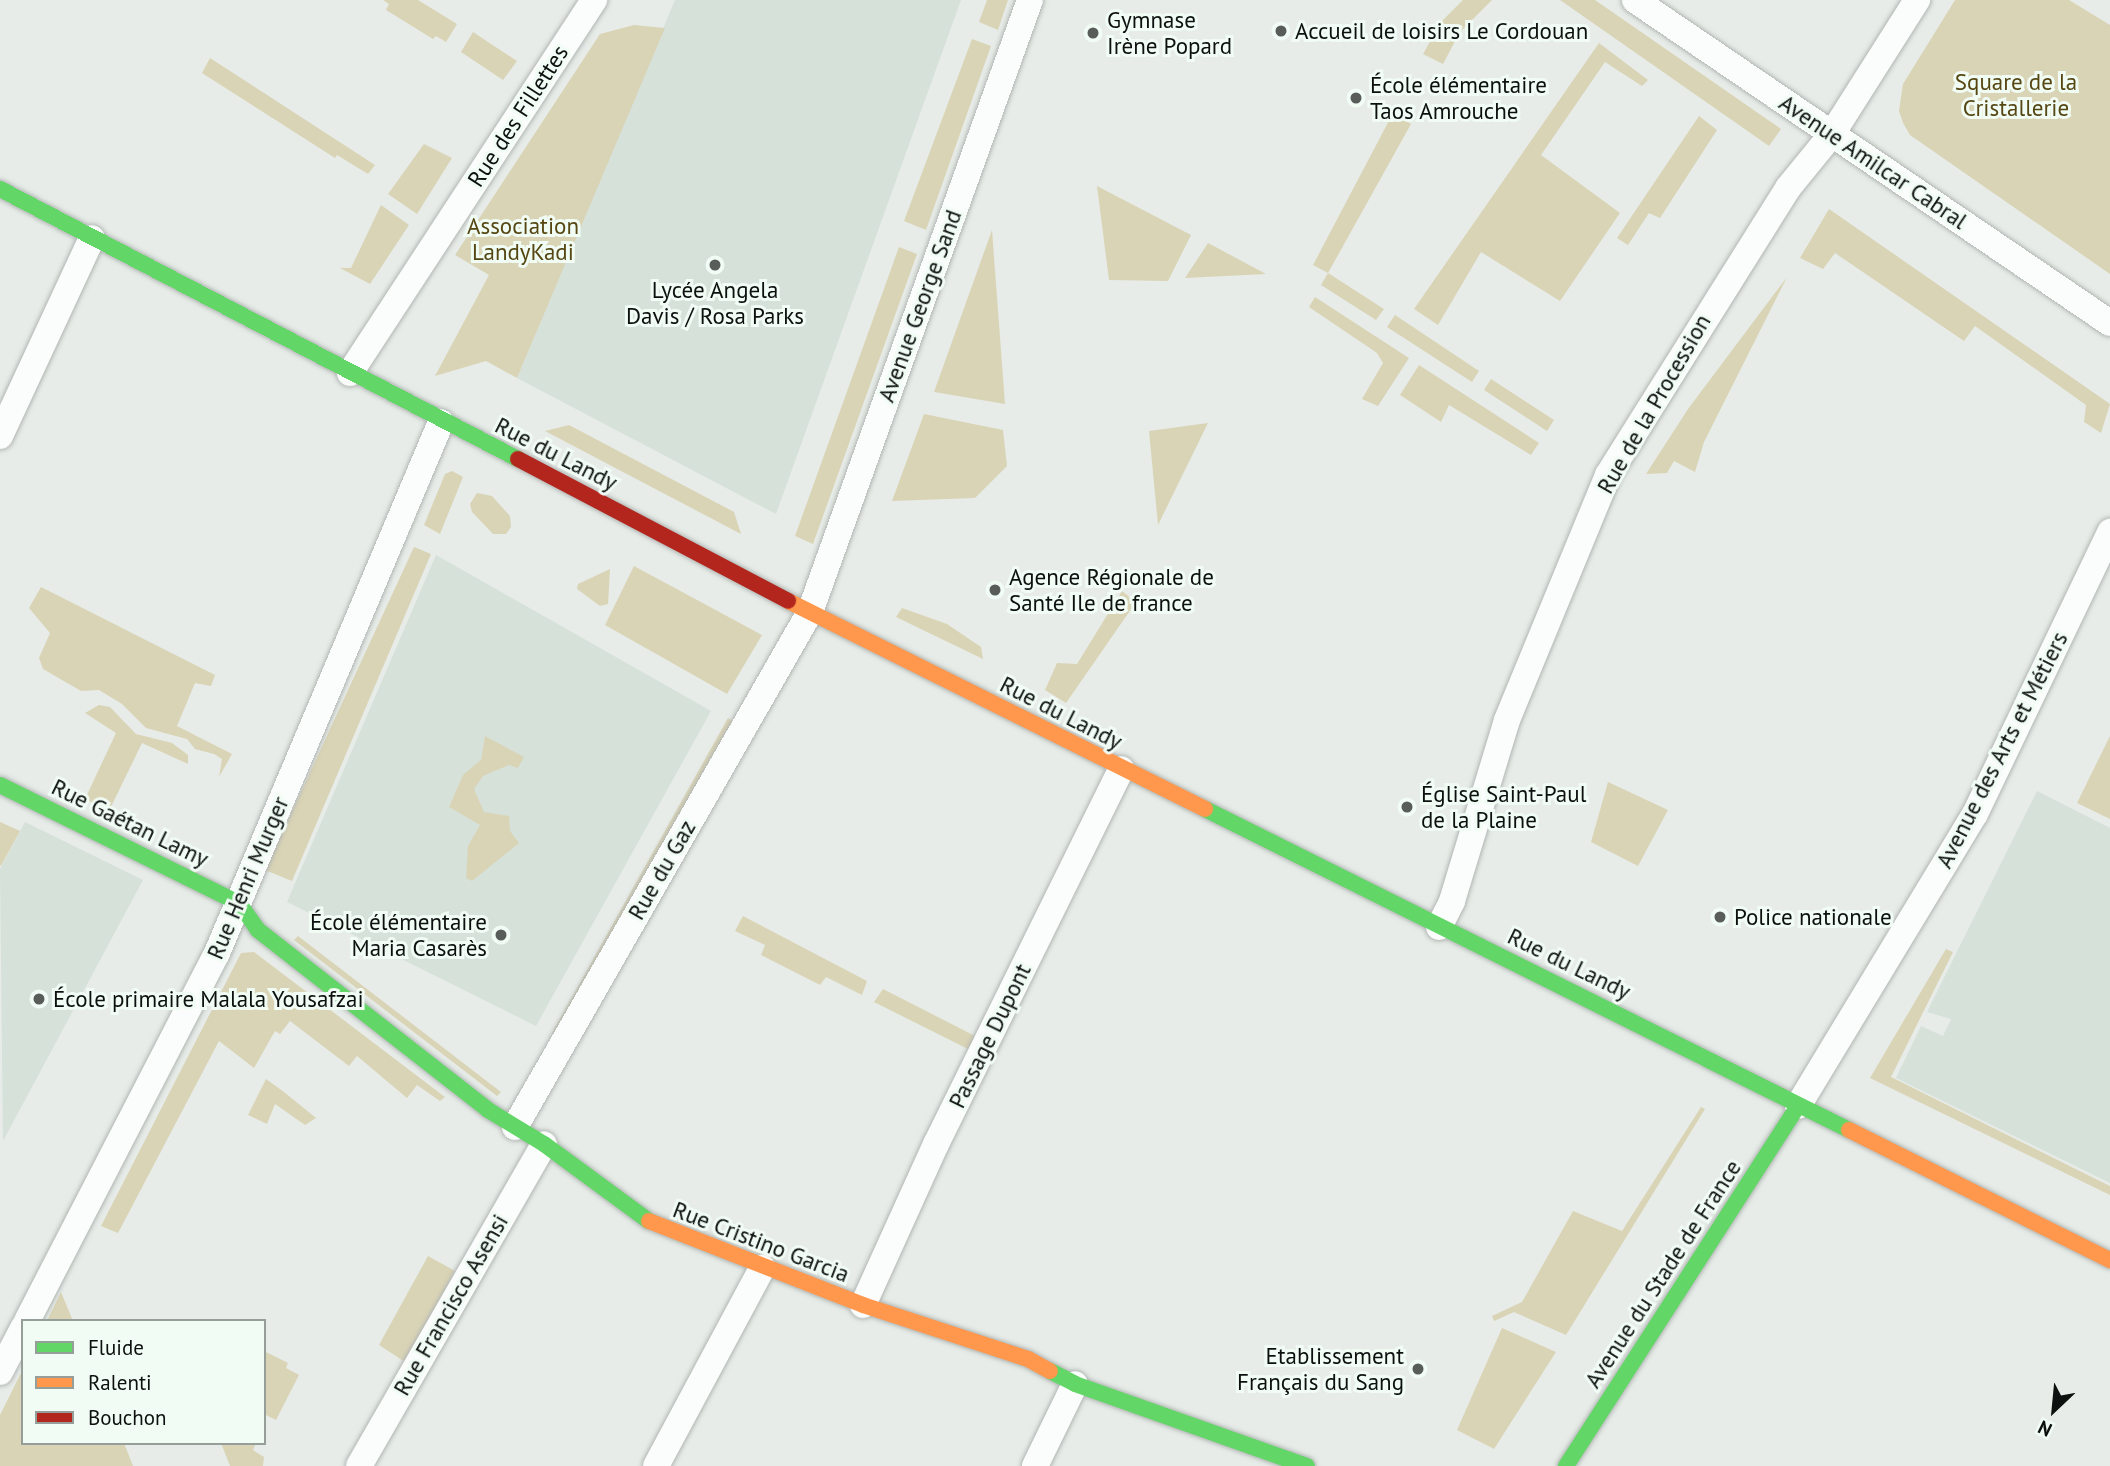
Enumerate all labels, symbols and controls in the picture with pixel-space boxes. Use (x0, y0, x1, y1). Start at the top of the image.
place label: Gymnase Irène Popard (1107, 6, 1232, 60)
place label: Accueil de loisirs Le Cordouan (1295, 17, 1588, 45)
marker: Accueil de loisirs Le Cordouan (1273, 23, 1289, 39)
marker: Gymnase Irène Popard (1085, 25, 1101, 41)
street label: Rue des Fillettes (462, 40, 574, 192)
park label: Square de la Cristallerie (1955, 68, 2077, 122)
place label: École élémentaire Taos Amrouche (1370, 71, 1547, 125)
street label: Avenue Amilcar Cabral (1774, 89, 1972, 235)
marker: École élémentaire Taos Amrouche (1348, 90, 1364, 106)
street label: Avenue George Sand (872, 206, 968, 406)
park label: Association LandyKadi (467, 212, 579, 266)
marker: Lycée Angela Davis / Rosa Parks (707, 257, 723, 273)
place label: Lycée Angela Davis / Rosa Parks (626, 276, 804, 330)
street label: Rue de la Procession (1591, 309, 1717, 499)
street label: Rue du Landy (490, 411, 622, 497)
place label: Agence Régionale de Santé Ile de france (1009, 563, 1214, 617)
marker: Agence Régionale de Santé Ile de france (987, 582, 1003, 598)
street label: Avenue des Arts et Métiers (1930, 627, 2074, 873)
street label: Rue du Landy (995, 670, 1127, 756)
street label: Rue Gaétan Lamy (47, 773, 213, 873)
place label: Église Saint-Paul de la Plaine (1421, 780, 1586, 834)
street label: Rue Henri Murger (201, 793, 295, 963)
marker: Église Saint-Paul de la Plaine (1399, 799, 1415, 815)
street label: Rue du Gaz (622, 815, 702, 925)
place label: Police nationale (1734, 903, 1892, 931)
place label: École élémentaire Maria Casarès (310, 908, 487, 962)
marker: Police nationale (1712, 909, 1728, 925)
street label: Rue du Landy (1503, 922, 1635, 1006)
marker: École élémentaire Maria Casarès (493, 927, 509, 943)
street label: Passage Dupont (943, 959, 1037, 1113)
place label: École primaire Malala Yousafzai (53, 985, 364, 1013)
marker: École primaire Malala Yousafzai (31, 991, 47, 1007)
street label: Avenue du Stade de France (1579, 1155, 1747, 1393)
street label: Rue Cristino Garcia (669, 1196, 853, 1288)
street label: Rue Francisco Asensi (388, 1209, 514, 1401)
legend (21, 1319, 266, 1445)
text: Fluide (88, 1334, 144, 1361)
place label: Etablissement Français du Sang (1237, 1342, 1404, 1396)
marker: Etablissement Français du Sang (1410, 1361, 1426, 1377)
text: Ralenti (88, 1369, 152, 1396)
north arrow (2019, 1375, 2089, 1445)
text: Bouchon (88, 1404, 167, 1431)
text: N (2034, 1415, 2056, 1442)

